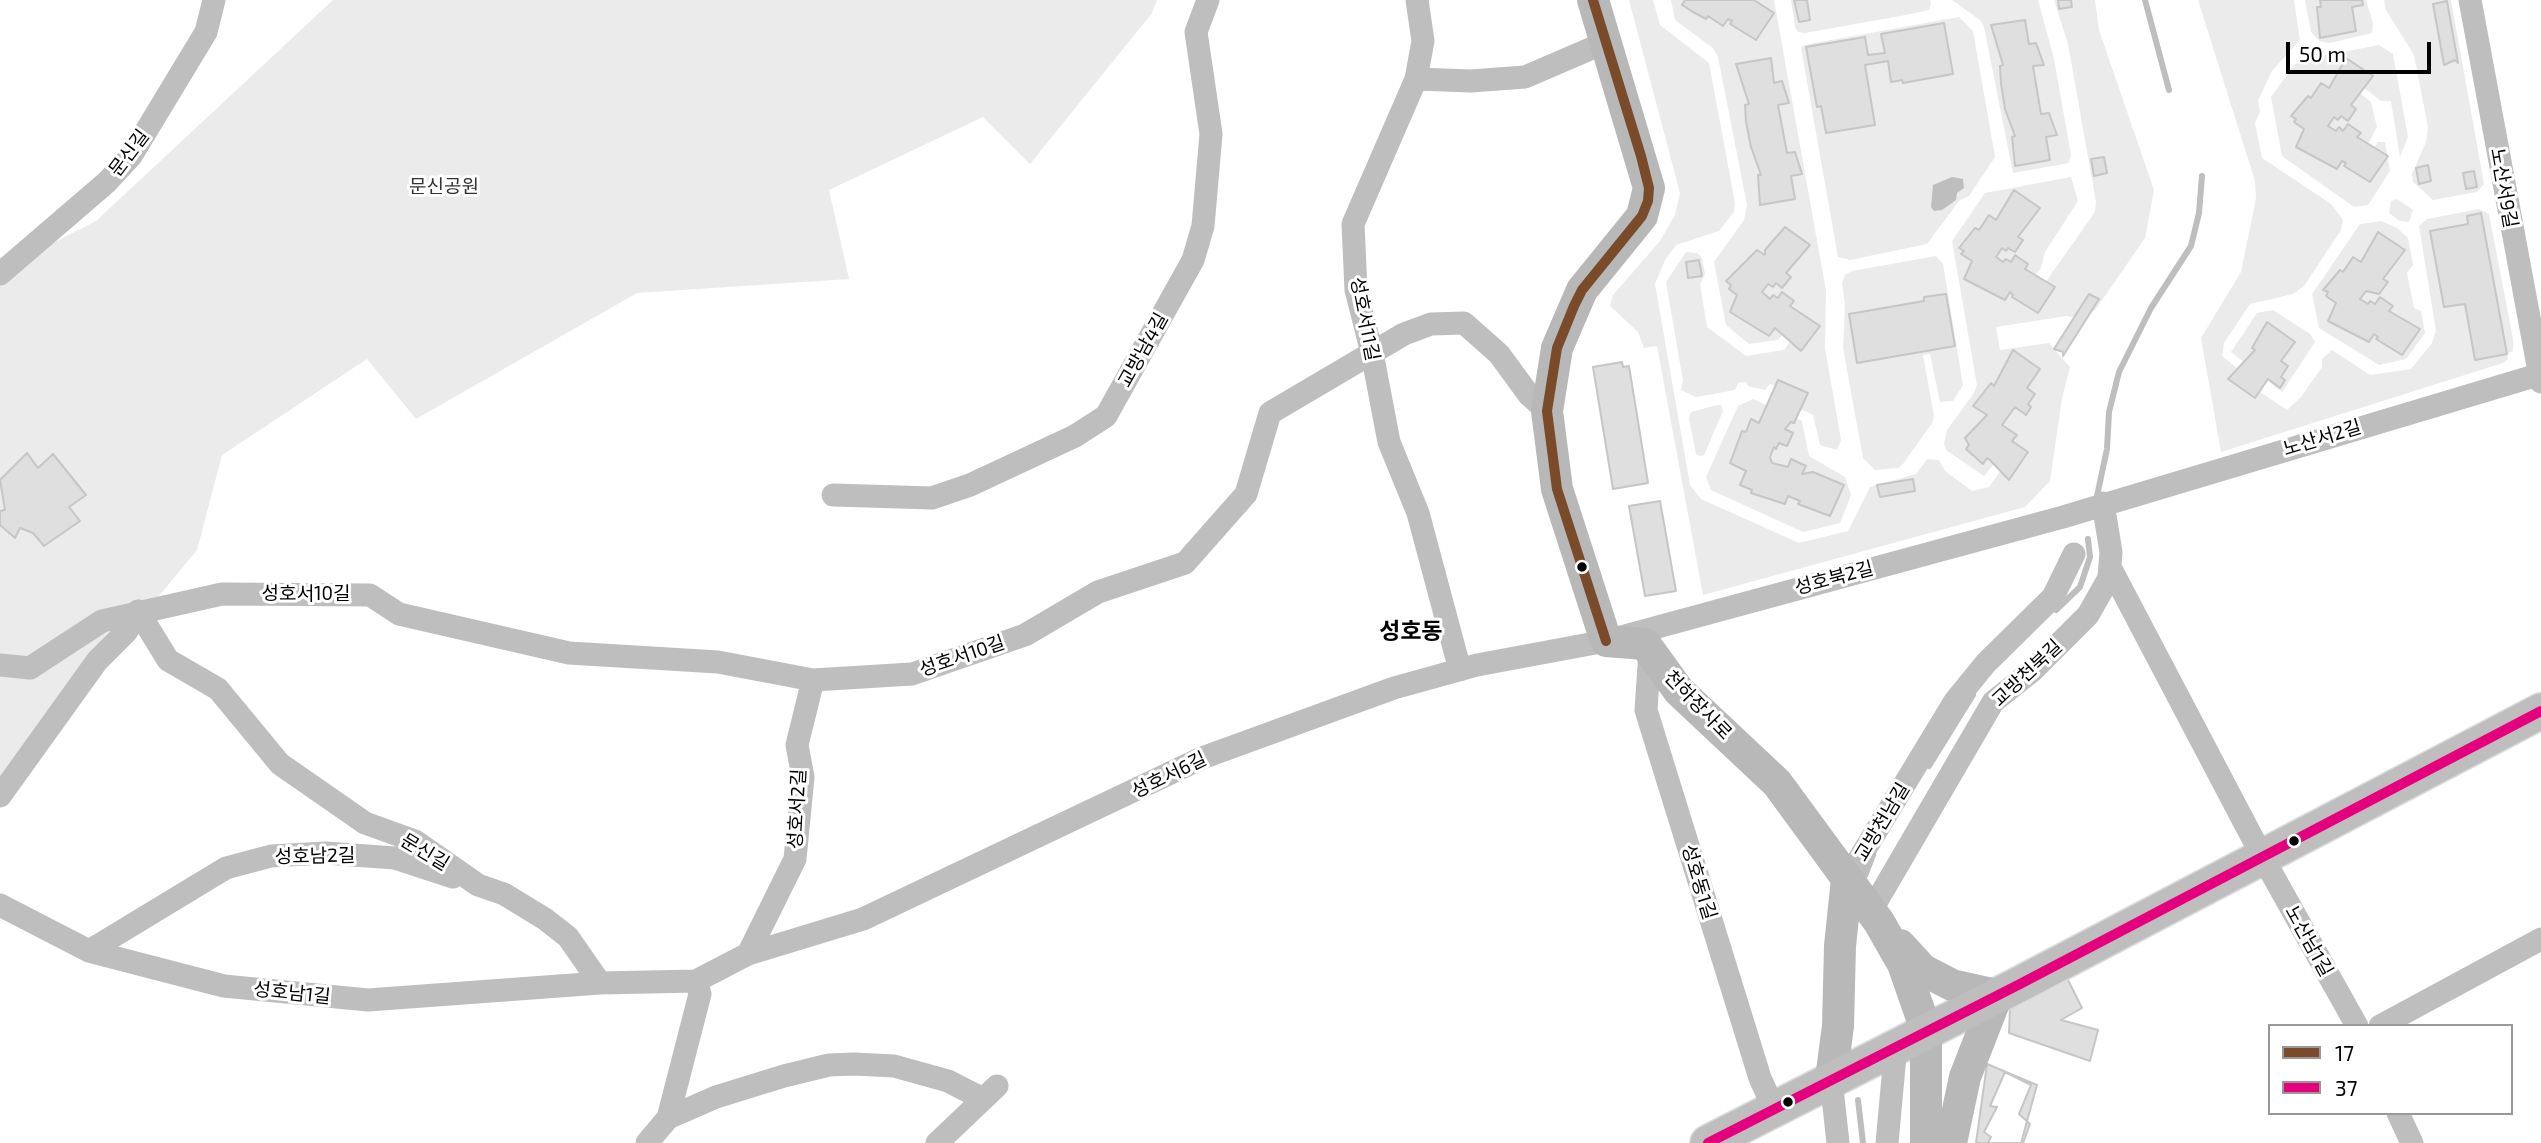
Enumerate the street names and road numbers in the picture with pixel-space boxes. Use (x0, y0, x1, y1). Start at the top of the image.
street label: 문신길 (104, 125, 154, 181)
street label: 노산서9길 (2486, 146, 2522, 230)
street label: 성호서11길 (1346, 275, 1384, 363)
street label: 교방남4길 (1113, 309, 1173, 391)
street label: 노산서2길 (2280, 415, 2364, 461)
street label: 성호북2길 (1792, 557, 1876, 599)
street label: 성호서10길 (262, 583, 350, 605)
street label: 성호서10길 (916, 631, 1008, 681)
street label: 교방천북길 (1987, 635, 2067, 711)
street label: 천하장사로 (1659, 666, 1737, 744)
street label: 성호서6길 (1128, 747, 1210, 803)
street label: 성호서2길 (784, 768, 810, 850)
street label: 교방천남길 (1850, 779, 1914, 865)
street label: 문신길 (397, 829, 453, 875)
street label: 성호동1길 (1677, 842, 1721, 922)
street label: 성호남2길 (275, 844, 355, 868)
street label: 노산남1길 (2280, 902, 2338, 980)
street label: 성호남1길 (252, 978, 332, 1008)

